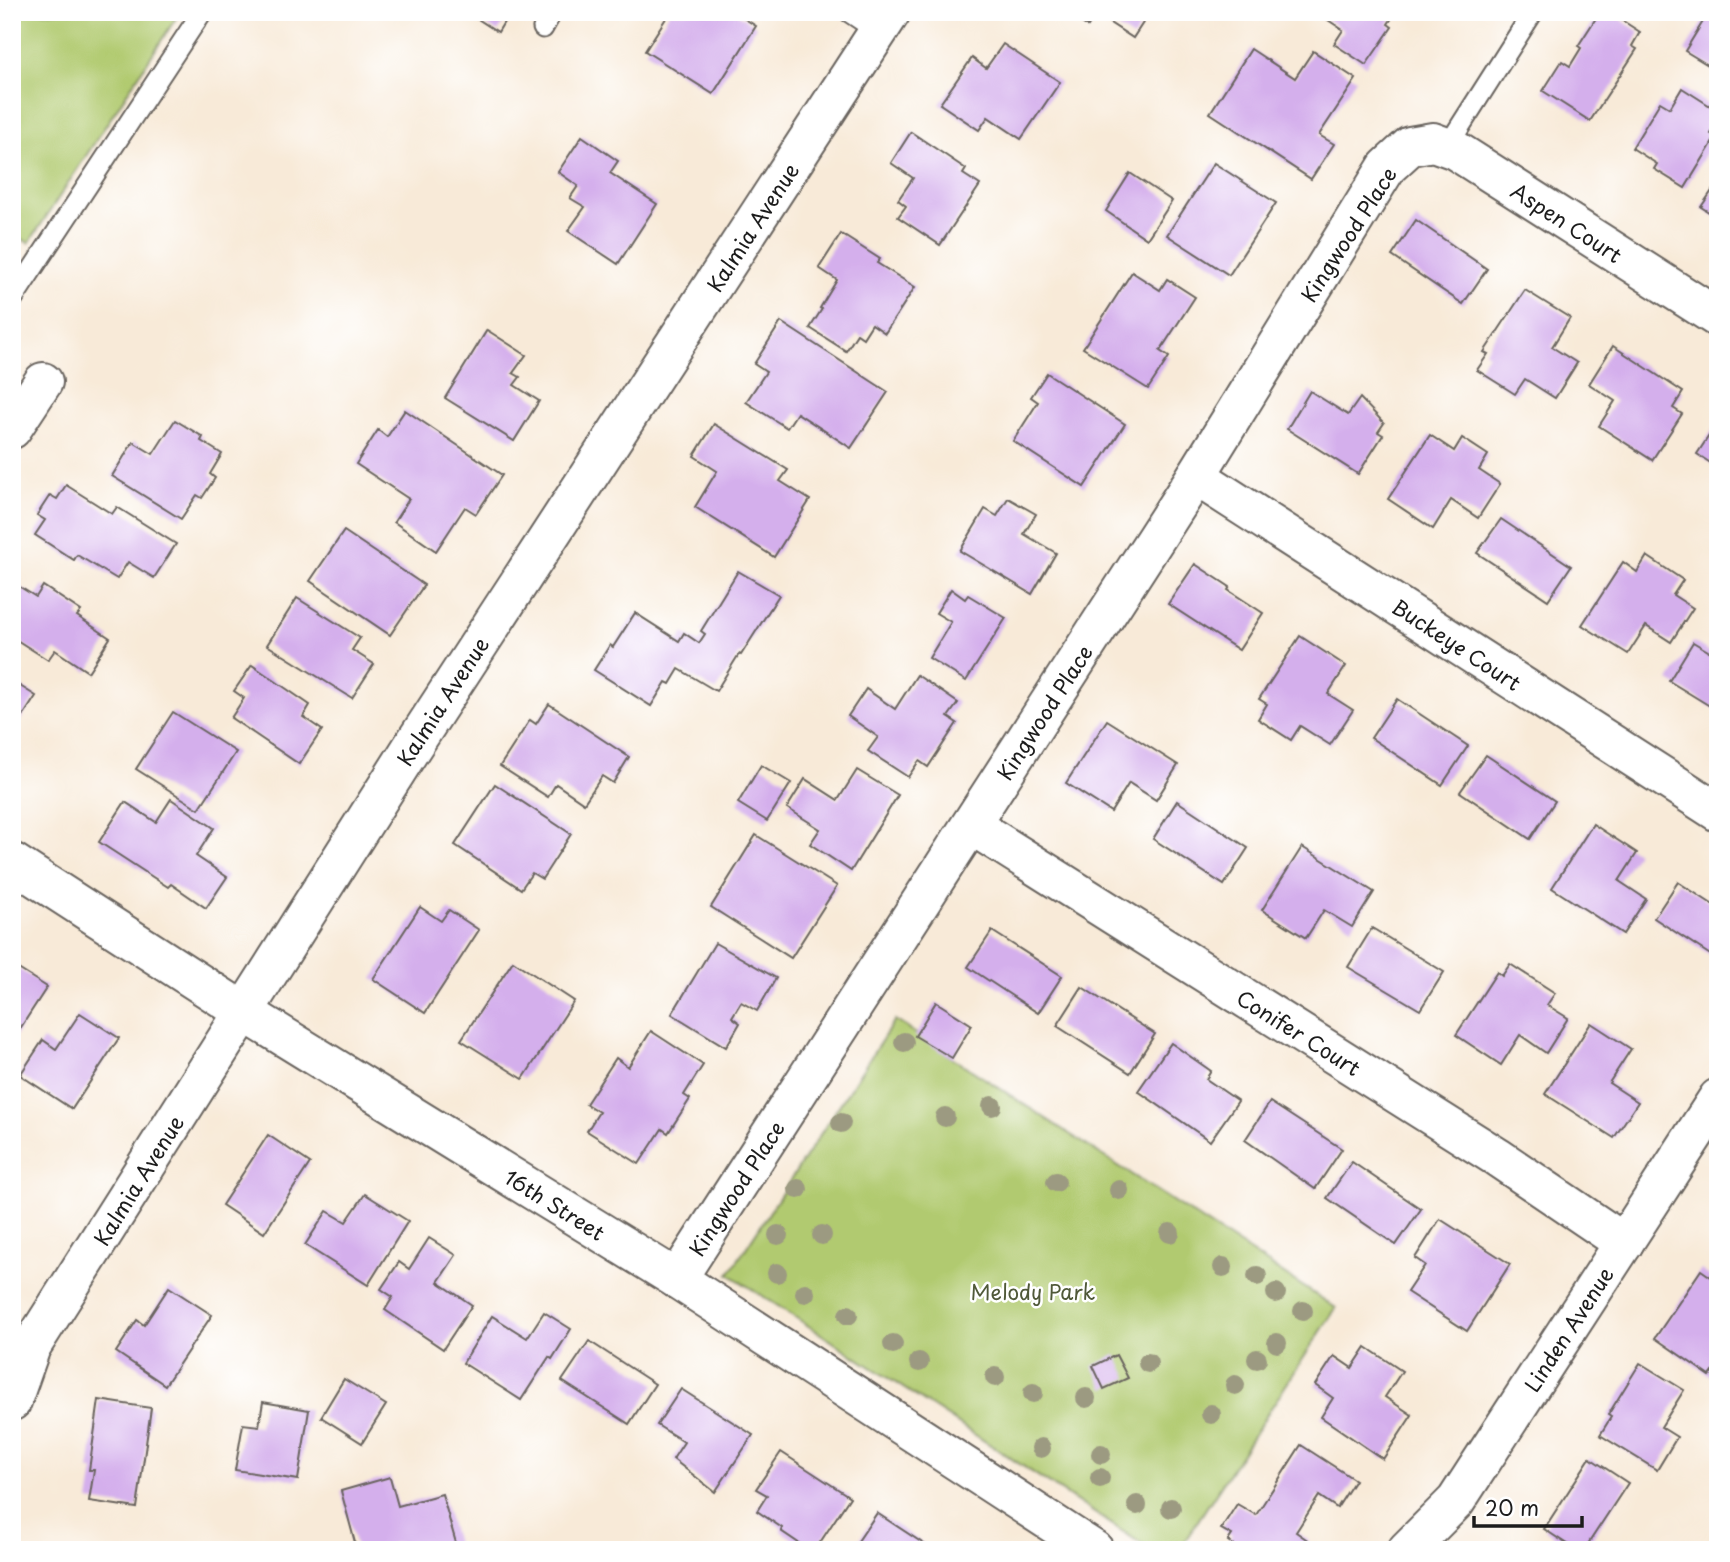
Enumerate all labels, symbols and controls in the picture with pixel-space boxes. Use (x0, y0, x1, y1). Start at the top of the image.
street label: Kalmia Avenue (698, 156, 806, 298)
street label: Kingwood Place (1292, 160, 1404, 308)
street label: Aspen Court (1505, 174, 1629, 270)
street label: Buckeye Court (1386, 590, 1528, 698)
street label: Kalmia Avenue (388, 630, 496, 772)
street label: Kingwood Place (988, 638, 1100, 786)
street label: Conifer Court (1231, 981, 1367, 1083)
street label: Kalmia Avenue (85, 1109, 191, 1251)
street label: Kingwood Place (680, 1114, 792, 1262)
street label: 16th Street (498, 1160, 612, 1248)
street label: Linden Avenue (1516, 1260, 1620, 1398)
park label: Melody Park (971, 1275, 1096, 1307)
scale bar (1474, 1485, 1583, 1529)
text: 20 m (1485, 1491, 1539, 1523)

